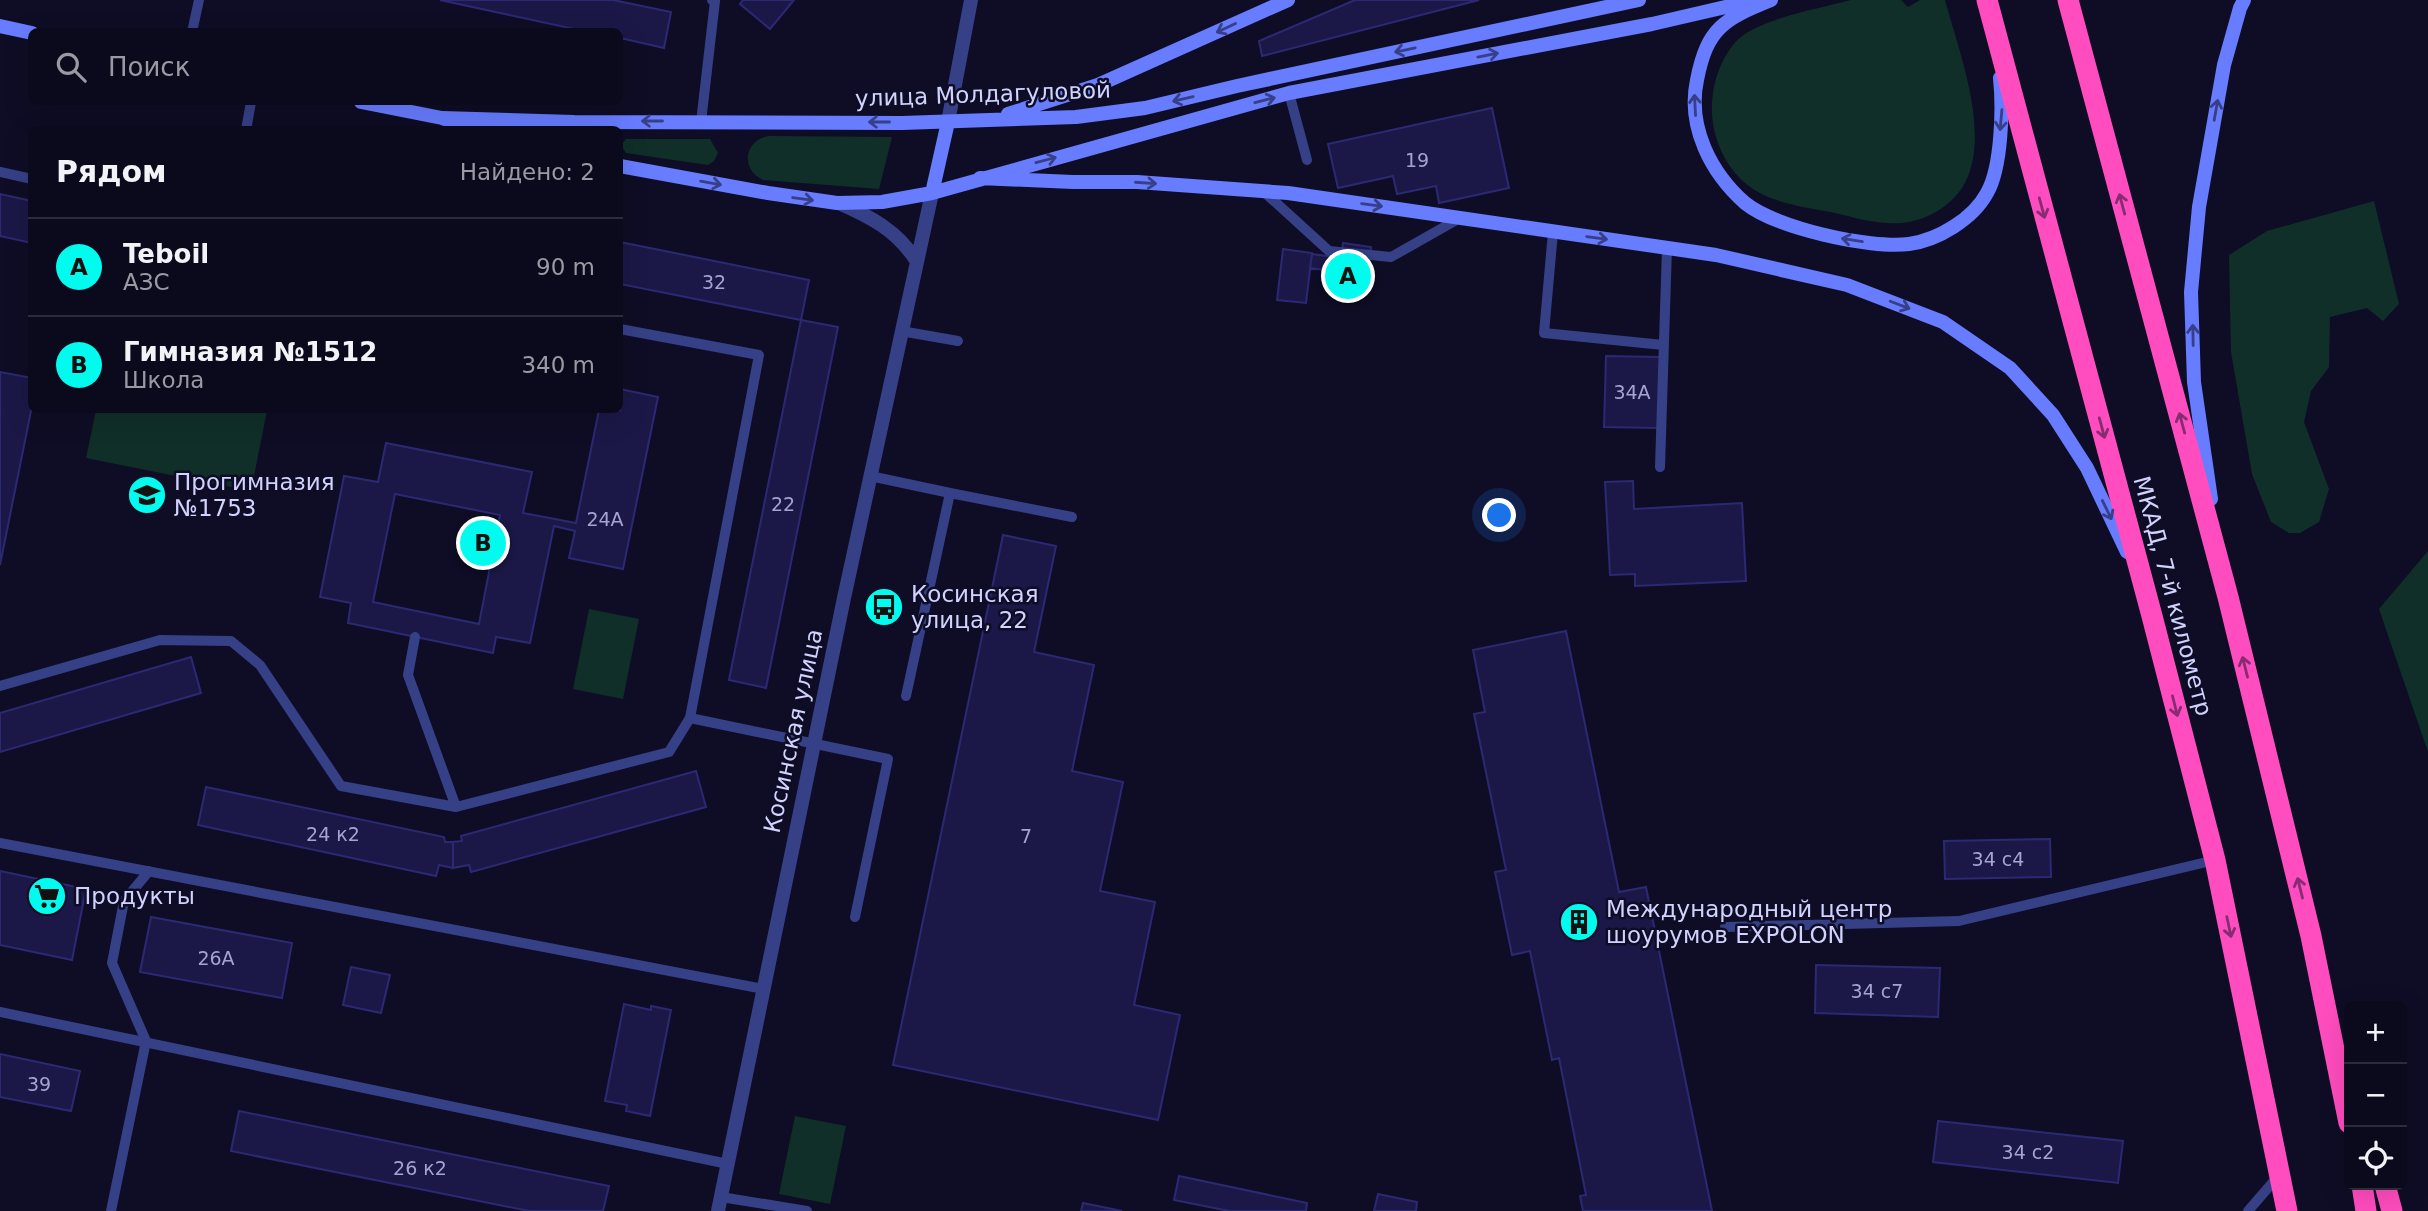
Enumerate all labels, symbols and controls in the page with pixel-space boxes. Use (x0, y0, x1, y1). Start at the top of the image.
one-way arrow (1216, 22, 1237, 36)
search box (28, 28, 623, 105)
one-way arrow (1394, 44, 1417, 58)
icon: search (52, 48, 90, 86)
one-way arrow (1476, 48, 1499, 62)
text: Поиск (108, 52, 190, 82)
street label: улица Молдагуловой (855, 77, 1111, 111)
one-way arrow (1172, 93, 1195, 107)
one-way arrow (1253, 93, 1276, 106)
one-way arrow (1689, 94, 1702, 117)
one-way arrow (2210, 99, 2223, 122)
one-way arrow (1994, 108, 2007, 131)
one-way arrow (641, 115, 664, 128)
one-way arrow (868, 115, 891, 129)
house number: 19 (1405, 149, 1429, 171)
one-way arrow (1034, 152, 1056, 165)
text: Рядом (56, 154, 167, 189)
text: Найдено: 2 (460, 159, 595, 185)
one-way arrow (699, 177, 722, 190)
one-way arrow (1134, 177, 1157, 190)
one-way arrow (791, 192, 814, 205)
one-way arrow (2115, 193, 2128, 215)
one-way arrow (2037, 197, 2050, 219)
one-way arrow (1360, 199, 1383, 212)
one-way arrow (1585, 232, 1608, 245)
one-way arrow (1841, 233, 1864, 246)
text: Teboil (123, 239, 209, 269)
pin: A (1325, 250, 1371, 302)
text: A (70, 254, 88, 280)
text: 90 m (536, 254, 595, 280)
text: АЗС (123, 269, 170, 295)
house number: 32 (702, 271, 726, 293)
one-way arrow (1889, 300, 1910, 313)
one-way arrow (2186, 324, 2199, 347)
text: Гимназия №1512 (123, 337, 377, 367)
text: B (70, 352, 88, 378)
text: 340 m (521, 352, 595, 378)
text: Школа (123, 367, 204, 393)
house number: 34А (1613, 381, 1651, 403)
one-way arrow (2174, 413, 2187, 435)
one-way arrow (2096, 416, 2109, 438)
place label: Прогимназия №1753 (174, 469, 335, 521)
street label: МКАД, 7-й километр (2129, 473, 2217, 719)
school or university icon: Прогимназия №1753 (126, 474, 168, 516)
house number: 22 (771, 493, 795, 515)
your location (1482, 498, 1516, 532)
one-way arrow (2101, 499, 2115, 520)
house number: 24А (586, 508, 624, 530)
pin: B (460, 517, 506, 569)
place label: Косинская улица, 22 (911, 581, 1039, 633)
bus stop icon: Косинская улица, 22 (863, 586, 905, 628)
street label: Косинская улица (759, 627, 827, 835)
one-way arrow (2238, 656, 2252, 679)
one-way arrow (2170, 695, 2183, 717)
house number: 24 к2 (306, 823, 360, 845)
house number: 7 (1020, 825, 1032, 847)
house number: 34 с4 (1972, 848, 2024, 870)
supermarket icon: Продукты (26, 875, 68, 917)
one-way arrow (2293, 877, 2306, 900)
place label: Продукты (74, 883, 195, 909)
place label: Международный центр шоурумов EXPOLON (1606, 896, 1892, 948)
building icon: Международный центр шоурумов EXPOLON (1558, 901, 1600, 943)
one-way arrow (2223, 915, 2237, 938)
house number: 26А (197, 947, 235, 969)
house number: 34 с7 (1851, 980, 1903, 1002)
map controls (2344, 1001, 2407, 1190)
button: + (2344, 1001, 2407, 1064)
button: − (2344, 1064, 2407, 1127)
house number: 39 (27, 1073, 51, 1095)
button: locate (2344, 1127, 2407, 1190)
house number: 34 с2 (2002, 1141, 2054, 1163)
house number: 26 к2 (393, 1157, 447, 1179)

